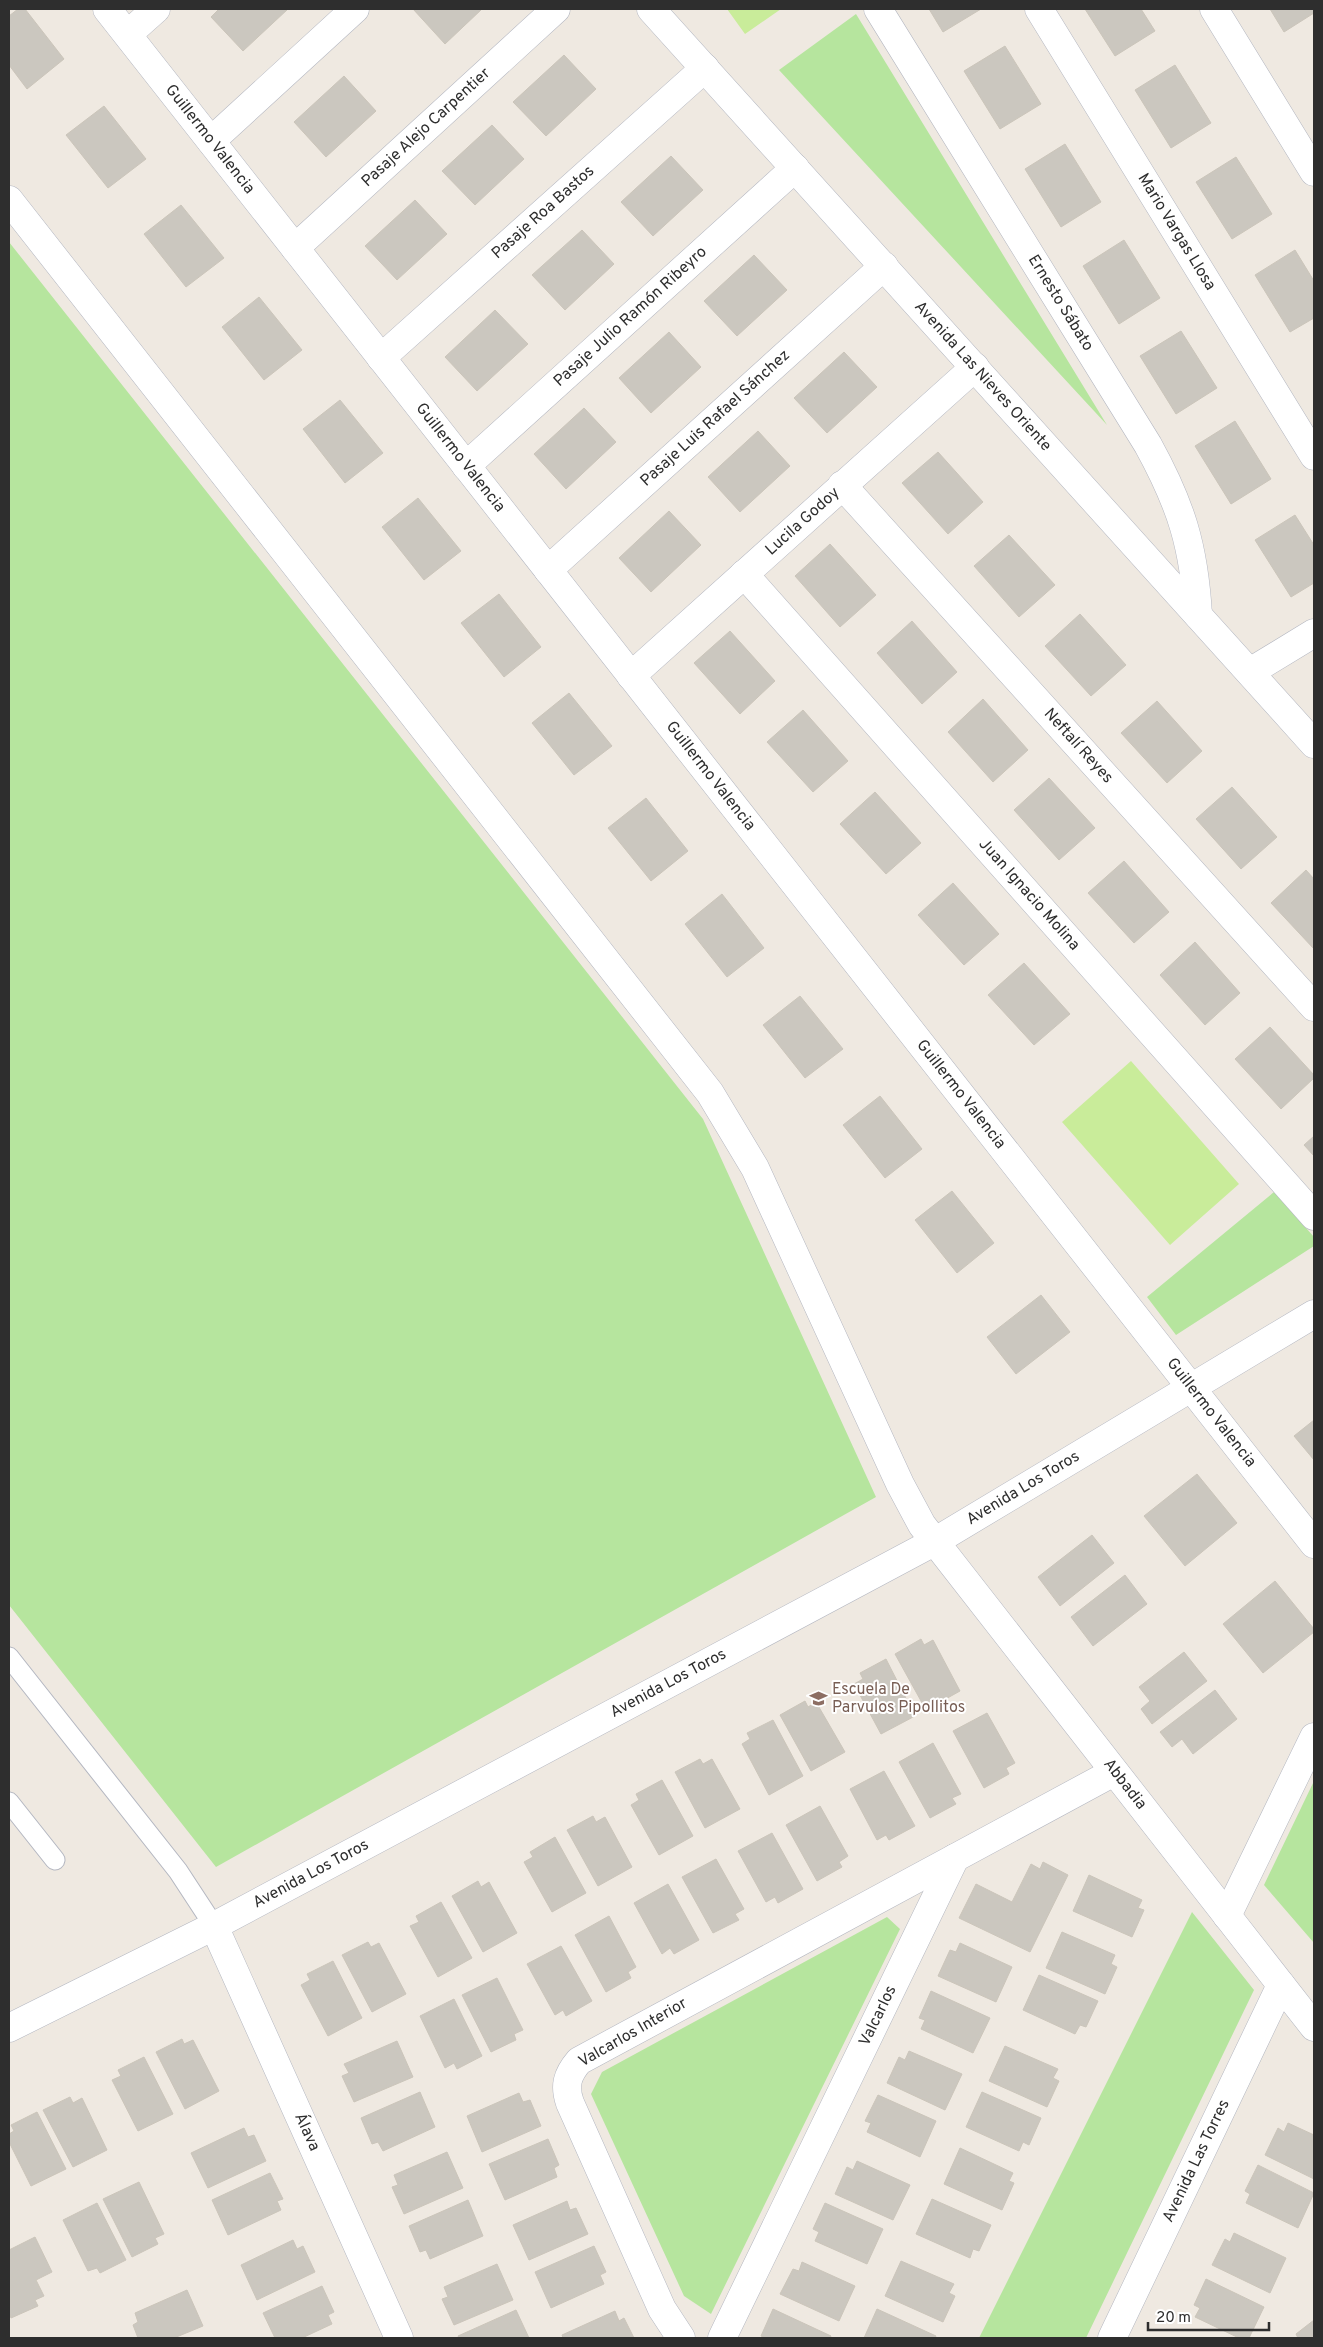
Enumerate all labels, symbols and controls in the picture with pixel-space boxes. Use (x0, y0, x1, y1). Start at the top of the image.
street label: Pasaje Alejo Carpentier (358, 64, 495, 192)
street label: Guillermo Valencia (160, 81, 259, 198)
street label: Pasaje Roa Bastos (488, 161, 599, 264)
street label: Mario Vargas Llosa (1133, 170, 1220, 294)
street label: Pasaje Julio Ramón Ribeyro (550, 242, 711, 391)
street label: Ernesto Sábato (1023, 251, 1098, 355)
street label: Avenida Las Nieves Oriente (910, 297, 1055, 456)
street label: Pasaje Luis Rafael Sánchez (637, 346, 794, 491)
street label: Guillermo Valencia (411, 399, 509, 517)
street label: Lucila Godoy (762, 483, 844, 560)
street label: Neftalí Reyes (1039, 704, 1117, 788)
street label: Guillermo Valencia (661, 717, 759, 835)
street label: Juan Ignacio Molina (974, 835, 1084, 955)
street label: Guillermo Valencia (911, 1036, 1010, 1153)
street label: Guillermo Valencia (1162, 1354, 1260, 1472)
street label: Avenida Los Toros (963, 1447, 1083, 1530)
street label: Avenida Los Toros (607, 1645, 730, 1723)
place label: Escuela De Parvulos Pipollitos (832, 1680, 965, 1718)
school or university icon: Escuela De Parvulos Pipollitos (808, 1689, 828, 1709)
street label: Abbadia (1098, 1755, 1151, 1814)
street label: Avenida Los Toros (250, 1835, 372, 1913)
street label: Valcarlos (855, 1982, 902, 2050)
street label: Valcarlos Interior (575, 1994, 691, 2072)
street label: Avenida Las Torres (1159, 2096, 1235, 2226)
street label: Álava (289, 2109, 324, 2154)
scale bar (1148, 2300, 1269, 2332)
text: 20 m (1156, 2309, 1191, 2328)

